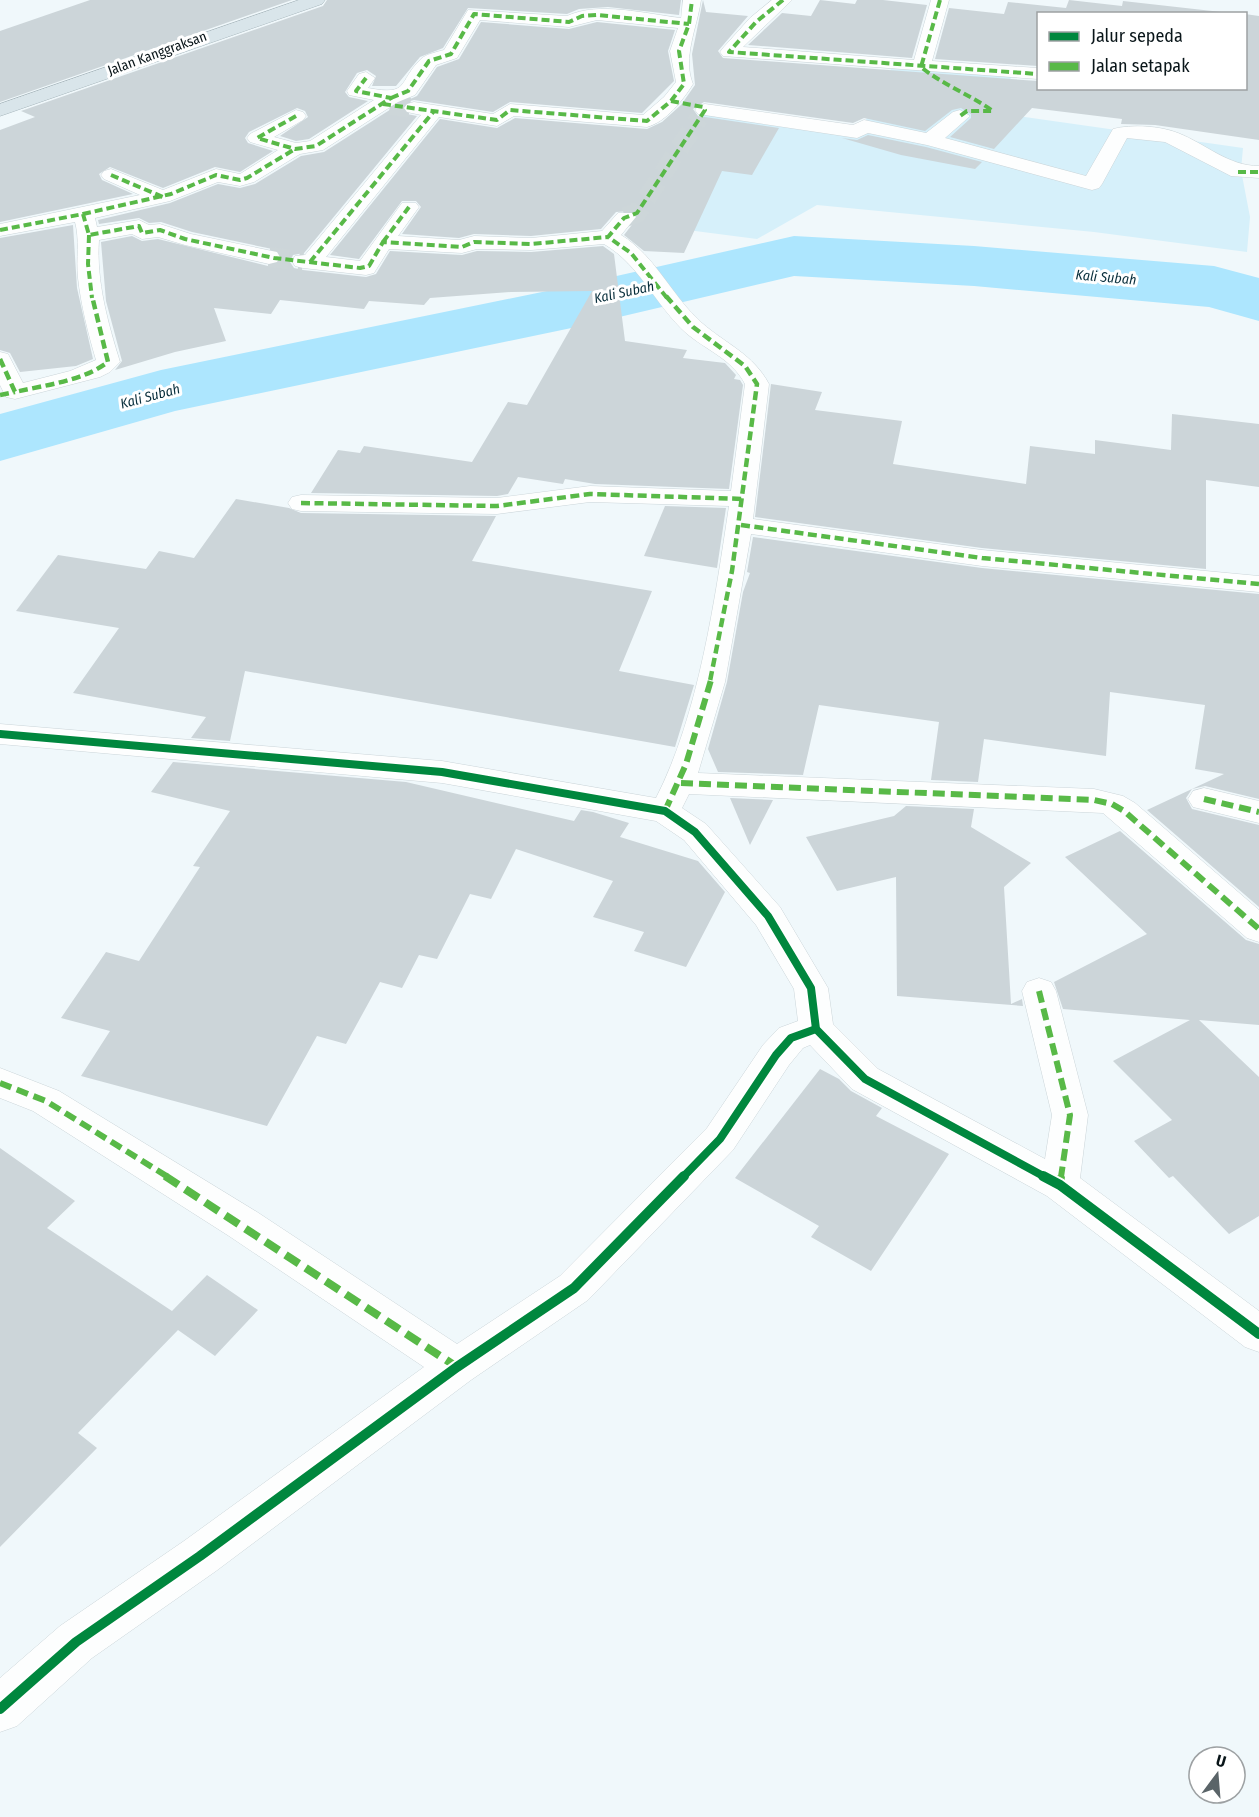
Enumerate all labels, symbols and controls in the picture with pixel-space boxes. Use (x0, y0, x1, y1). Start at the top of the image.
legend (1037, 12, 1247, 90)
text: Jalur sepeda (1091, 25, 1183, 47)
street label: Jalan Kanggraksan (105, 28, 209, 79)
text: Jalan setapak (1091, 55, 1190, 77)
water label: Kali Subah (1075, 266, 1137, 289)
water label: Kali Subah (593, 278, 656, 307)
water label: Kali Subah (118, 380, 182, 413)
north arrow (1187, 1745, 1247, 1805)
text: U (1214, 1751, 1228, 1771)

